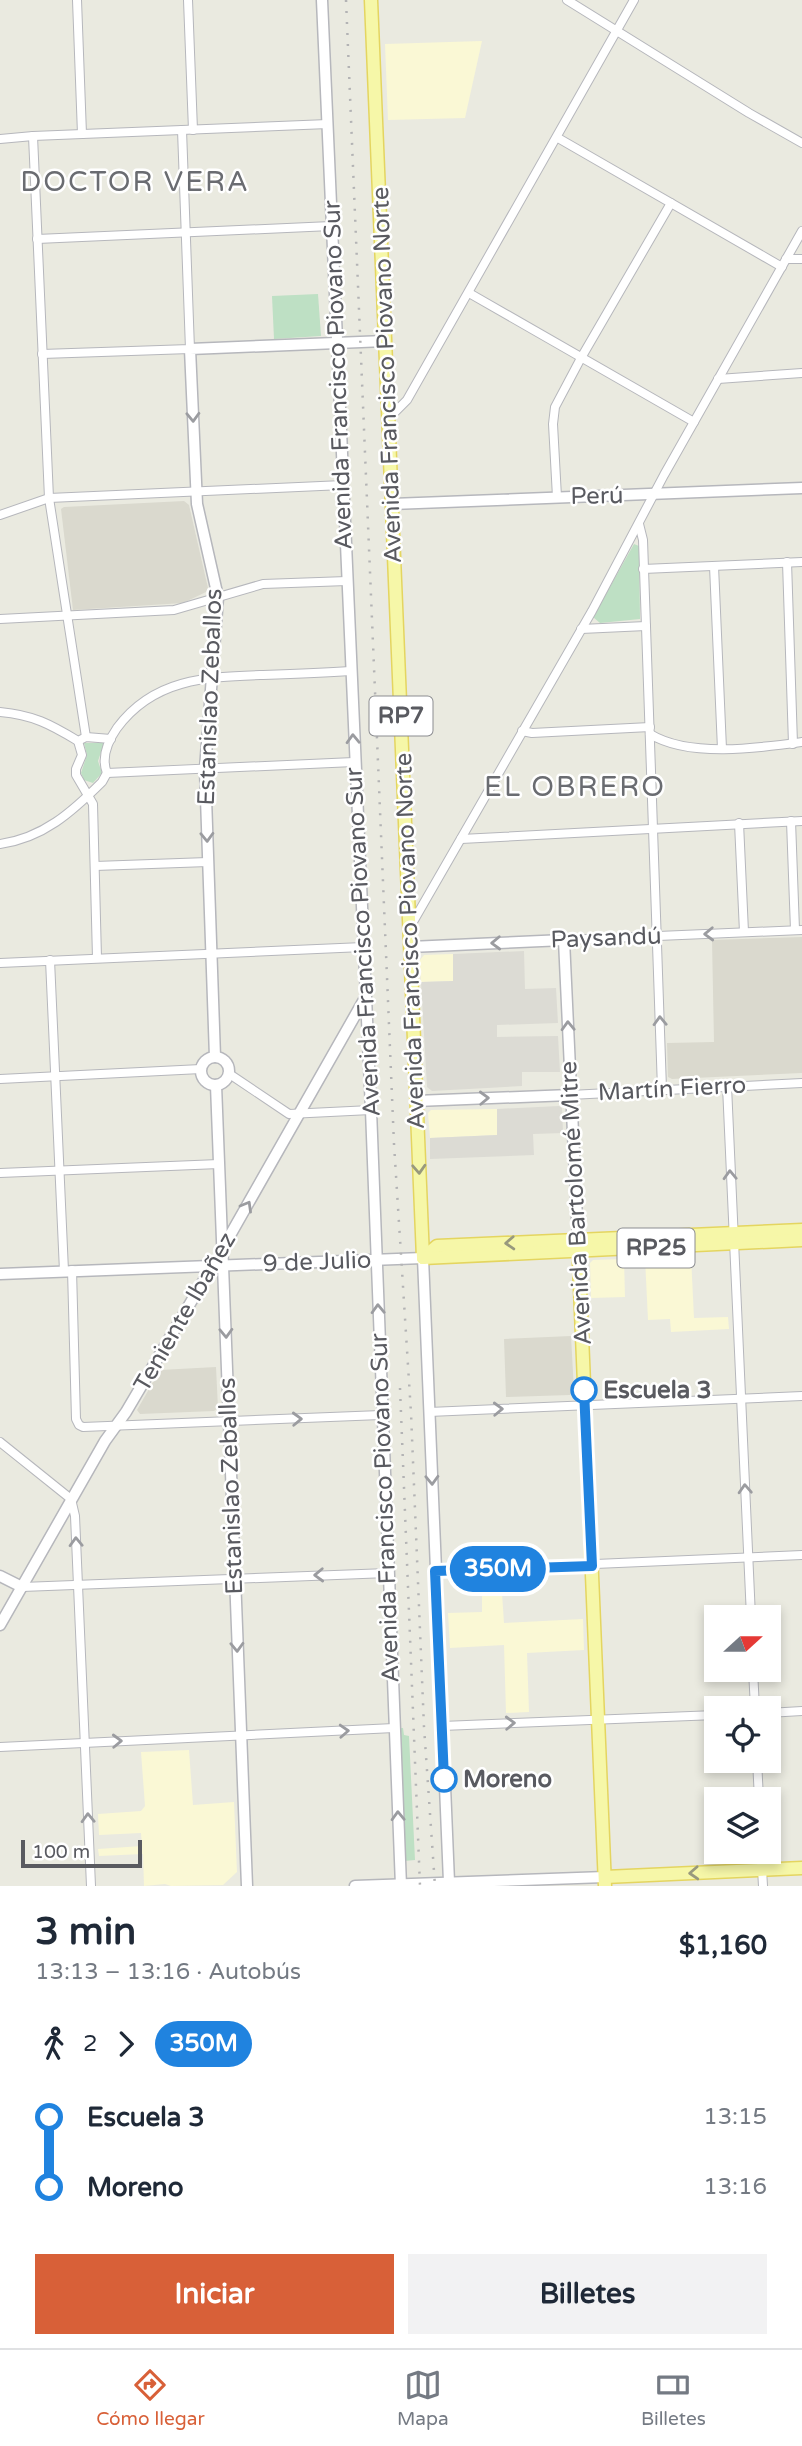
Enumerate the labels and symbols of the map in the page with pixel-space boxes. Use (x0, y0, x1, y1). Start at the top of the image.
district label: DOCTOR VERA (20, 165, 250, 199)
street label: Avenida Francisco Piovano Norte (366, 186, 408, 564)
street label: Avenida Francisco Piovano Sur (317, 199, 359, 550)
one-way arrow (185, 412, 200, 423)
street label: Perú (570, 481, 624, 511)
street label: Estanislao Zeballos (192, 588, 228, 806)
road number: RP7 (370, 696, 432, 736)
one-way arrow (346, 733, 361, 744)
street label: Avenida Francisco Piovano Norte (389, 752, 431, 1130)
street label: Avenida Francisco Piovano Sur (339, 766, 387, 1117)
district label: EL OBRERO (484, 770, 666, 804)
one-way arrow (199, 832, 215, 843)
street label: Paysandú (550, 922, 662, 954)
one-way arrow (704, 926, 715, 941)
one-way arrow (490, 936, 501, 951)
one-way arrow (652, 1015, 667, 1026)
one-way arrow (560, 1021, 575, 1032)
street label: Avenida Bartolomé Mitre (554, 1060, 598, 1346)
street label: Martín Fierro (597, 1071, 747, 1107)
one-way arrow (479, 1091, 490, 1106)
one-way arrow (412, 1164, 427, 1175)
one-way arrow (722, 1170, 737, 1181)
one-way arrow (238, 1201, 251, 1214)
street label: Teniente Ibañez (128, 1227, 242, 1397)
road number: RP25 (618, 1228, 694, 1268)
one-way arrow (504, 1235, 515, 1250)
street label: 9 de Julio (262, 1246, 372, 1278)
one-way arrow (370, 1303, 385, 1314)
one-way arrow (218, 1328, 234, 1339)
street label: Avenida Francisco Piovano Sur (364, 1332, 406, 1683)
place label: Escuela 3 (603, 1376, 711, 1405)
street label: Estanislao Zeballos (213, 1377, 249, 1595)
marker: Escuela 3 (571, 1377, 597, 1403)
one-way arrow (492, 1401, 503, 1416)
one-way arrow (292, 1411, 303, 1426)
one-way arrow (424, 1475, 440, 1485)
one-way arrow (737, 1483, 752, 1494)
one-way arrow (69, 1536, 84, 1547)
line badge: 350M (449, 1546, 547, 1592)
one-way arrow (314, 1568, 325, 1583)
north arrow (704, 1605, 780, 1682)
one-way arrow (229, 1642, 244, 1653)
one-way arrow (505, 1716, 516, 1731)
one-way arrow (339, 1724, 350, 1739)
one-way arrow (112, 1734, 123, 1749)
place label: Moreno (463, 1765, 552, 1794)
marker: Moreno (431, 1766, 457, 1792)
one-way arrow (390, 1810, 405, 1821)
one-way arrow (81, 1812, 96, 1823)
scale bar (21, 1837, 142, 1869)
one-way arrow (688, 1865, 699, 1880)

